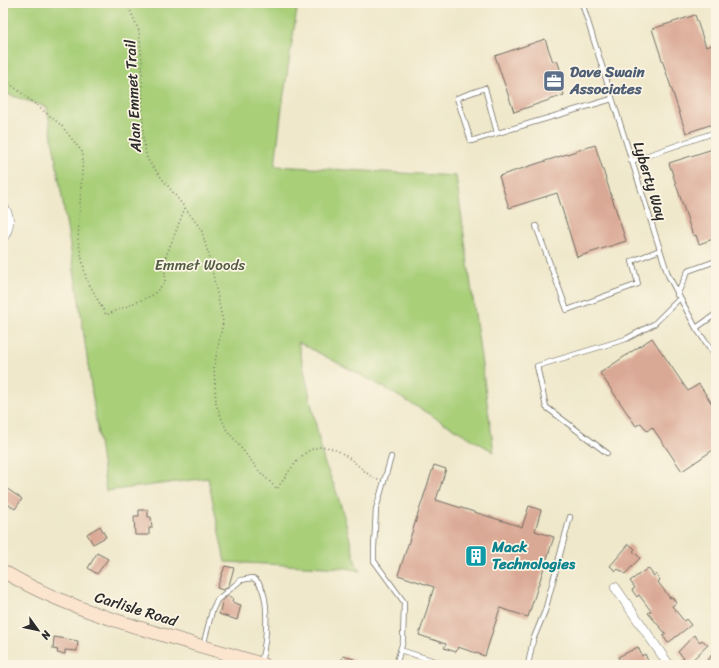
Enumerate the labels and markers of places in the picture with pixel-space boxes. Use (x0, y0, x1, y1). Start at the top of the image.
place label: Dave Swain Associates (569, 59, 646, 102)
office icon: Dave Swain Associates (541, 68, 567, 94)
place label: Mack Technologies (491, 534, 576, 577)
building icon: Mack Technologies (463, 543, 489, 569)

